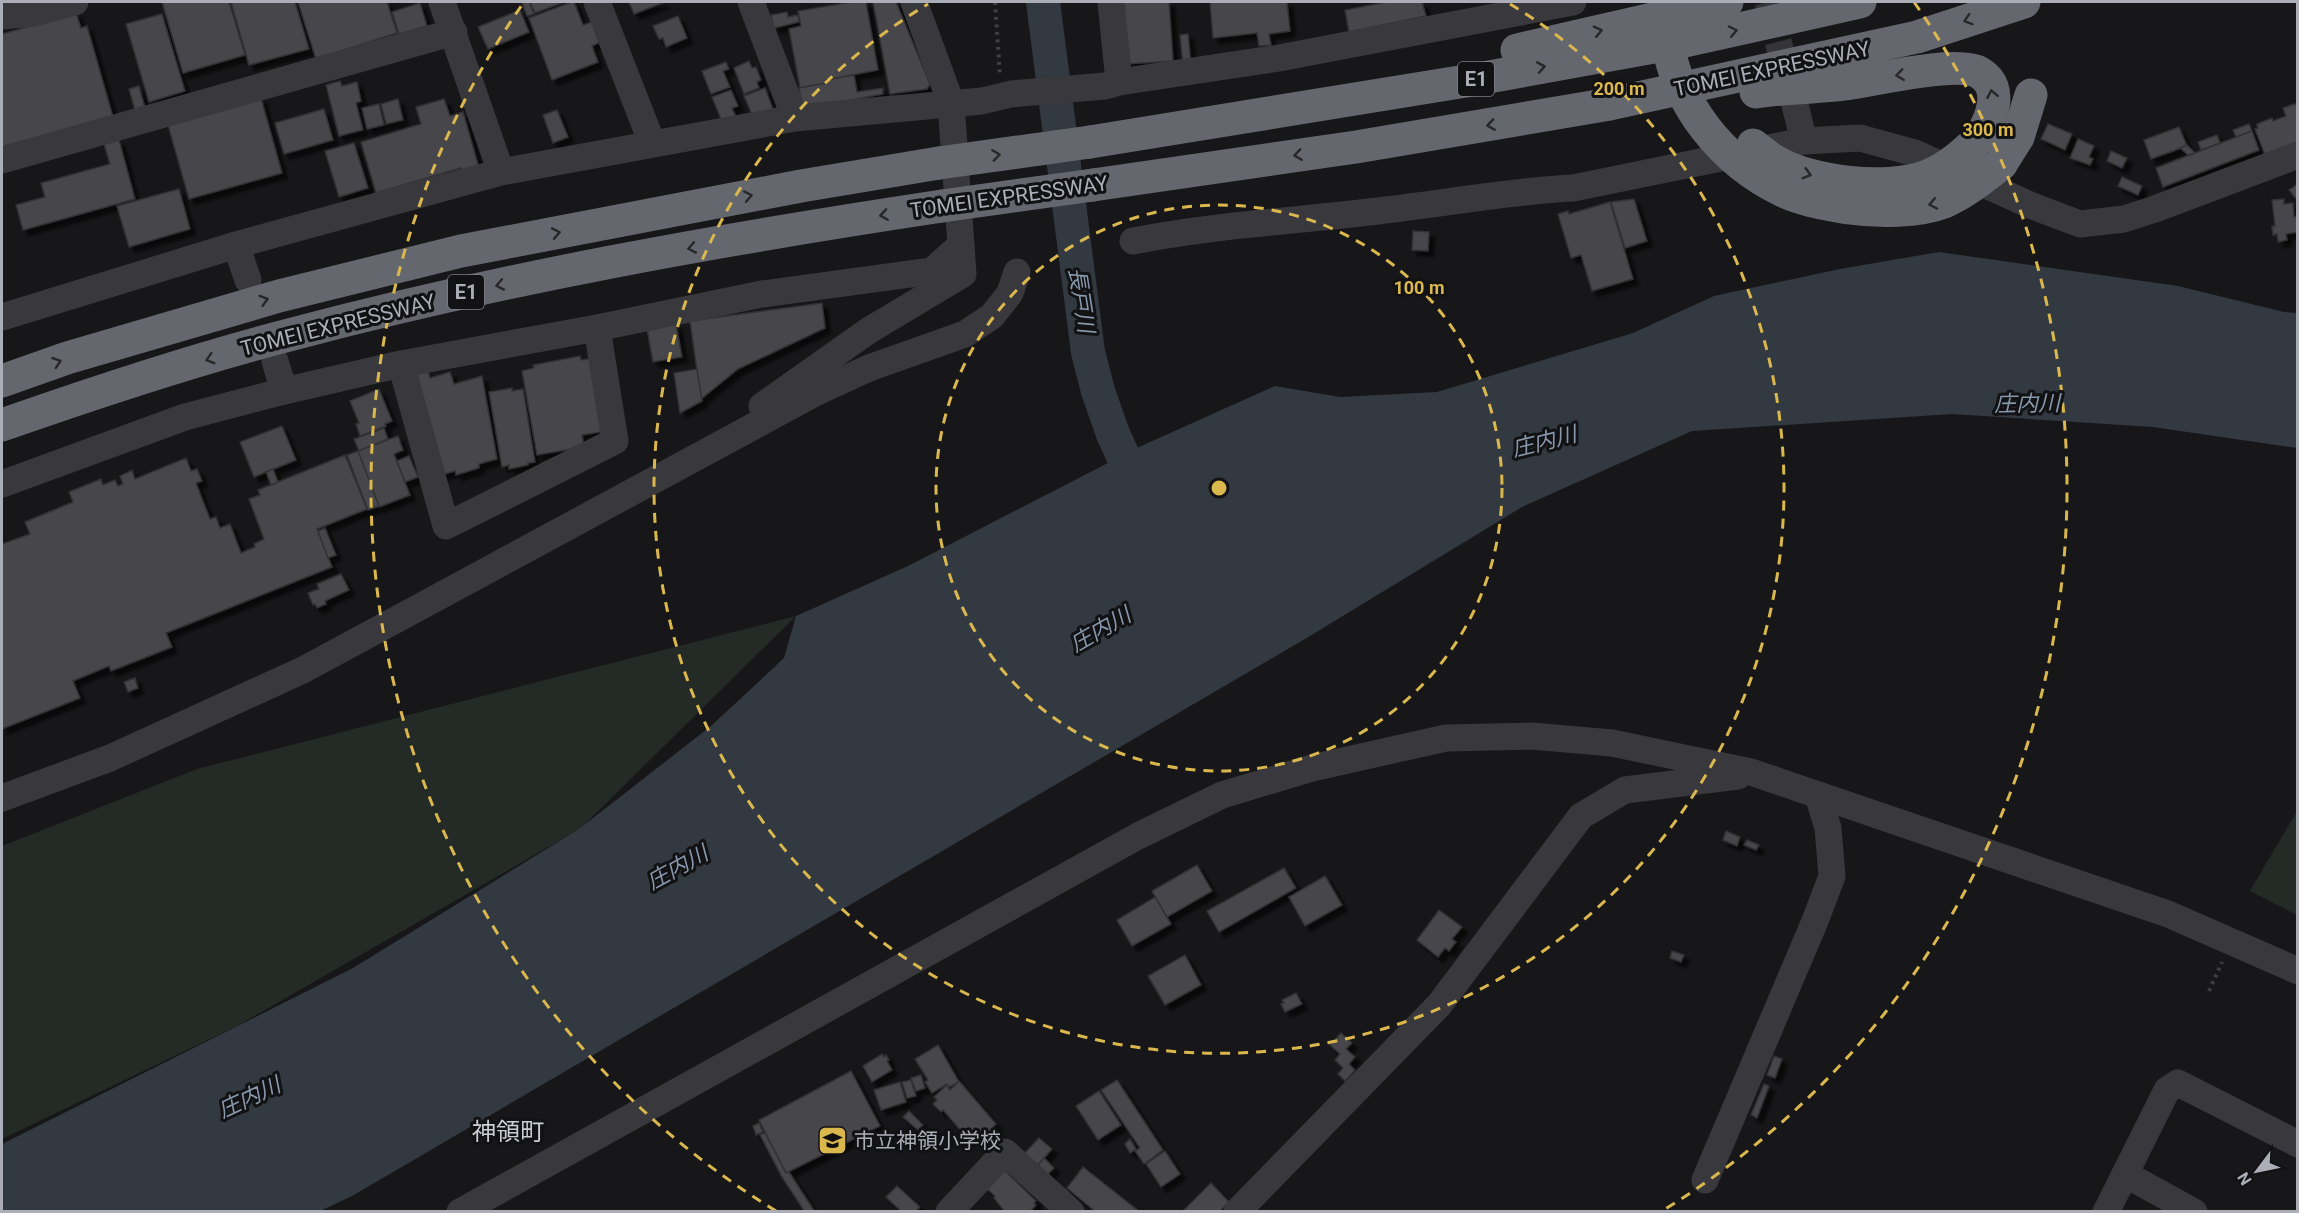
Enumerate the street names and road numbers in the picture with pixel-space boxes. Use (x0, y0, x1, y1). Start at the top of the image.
street label: TOMEI EXPRESSWAY (1672, 36, 1872, 101)
road number: E1 (1458, 62, 1494, 96)
street label: TOMEI EXPRESSWAY (909, 171, 1110, 223)
road number: E1 (448, 275, 484, 309)
street label: TOMEI EXPRESSWAY (238, 289, 438, 361)

